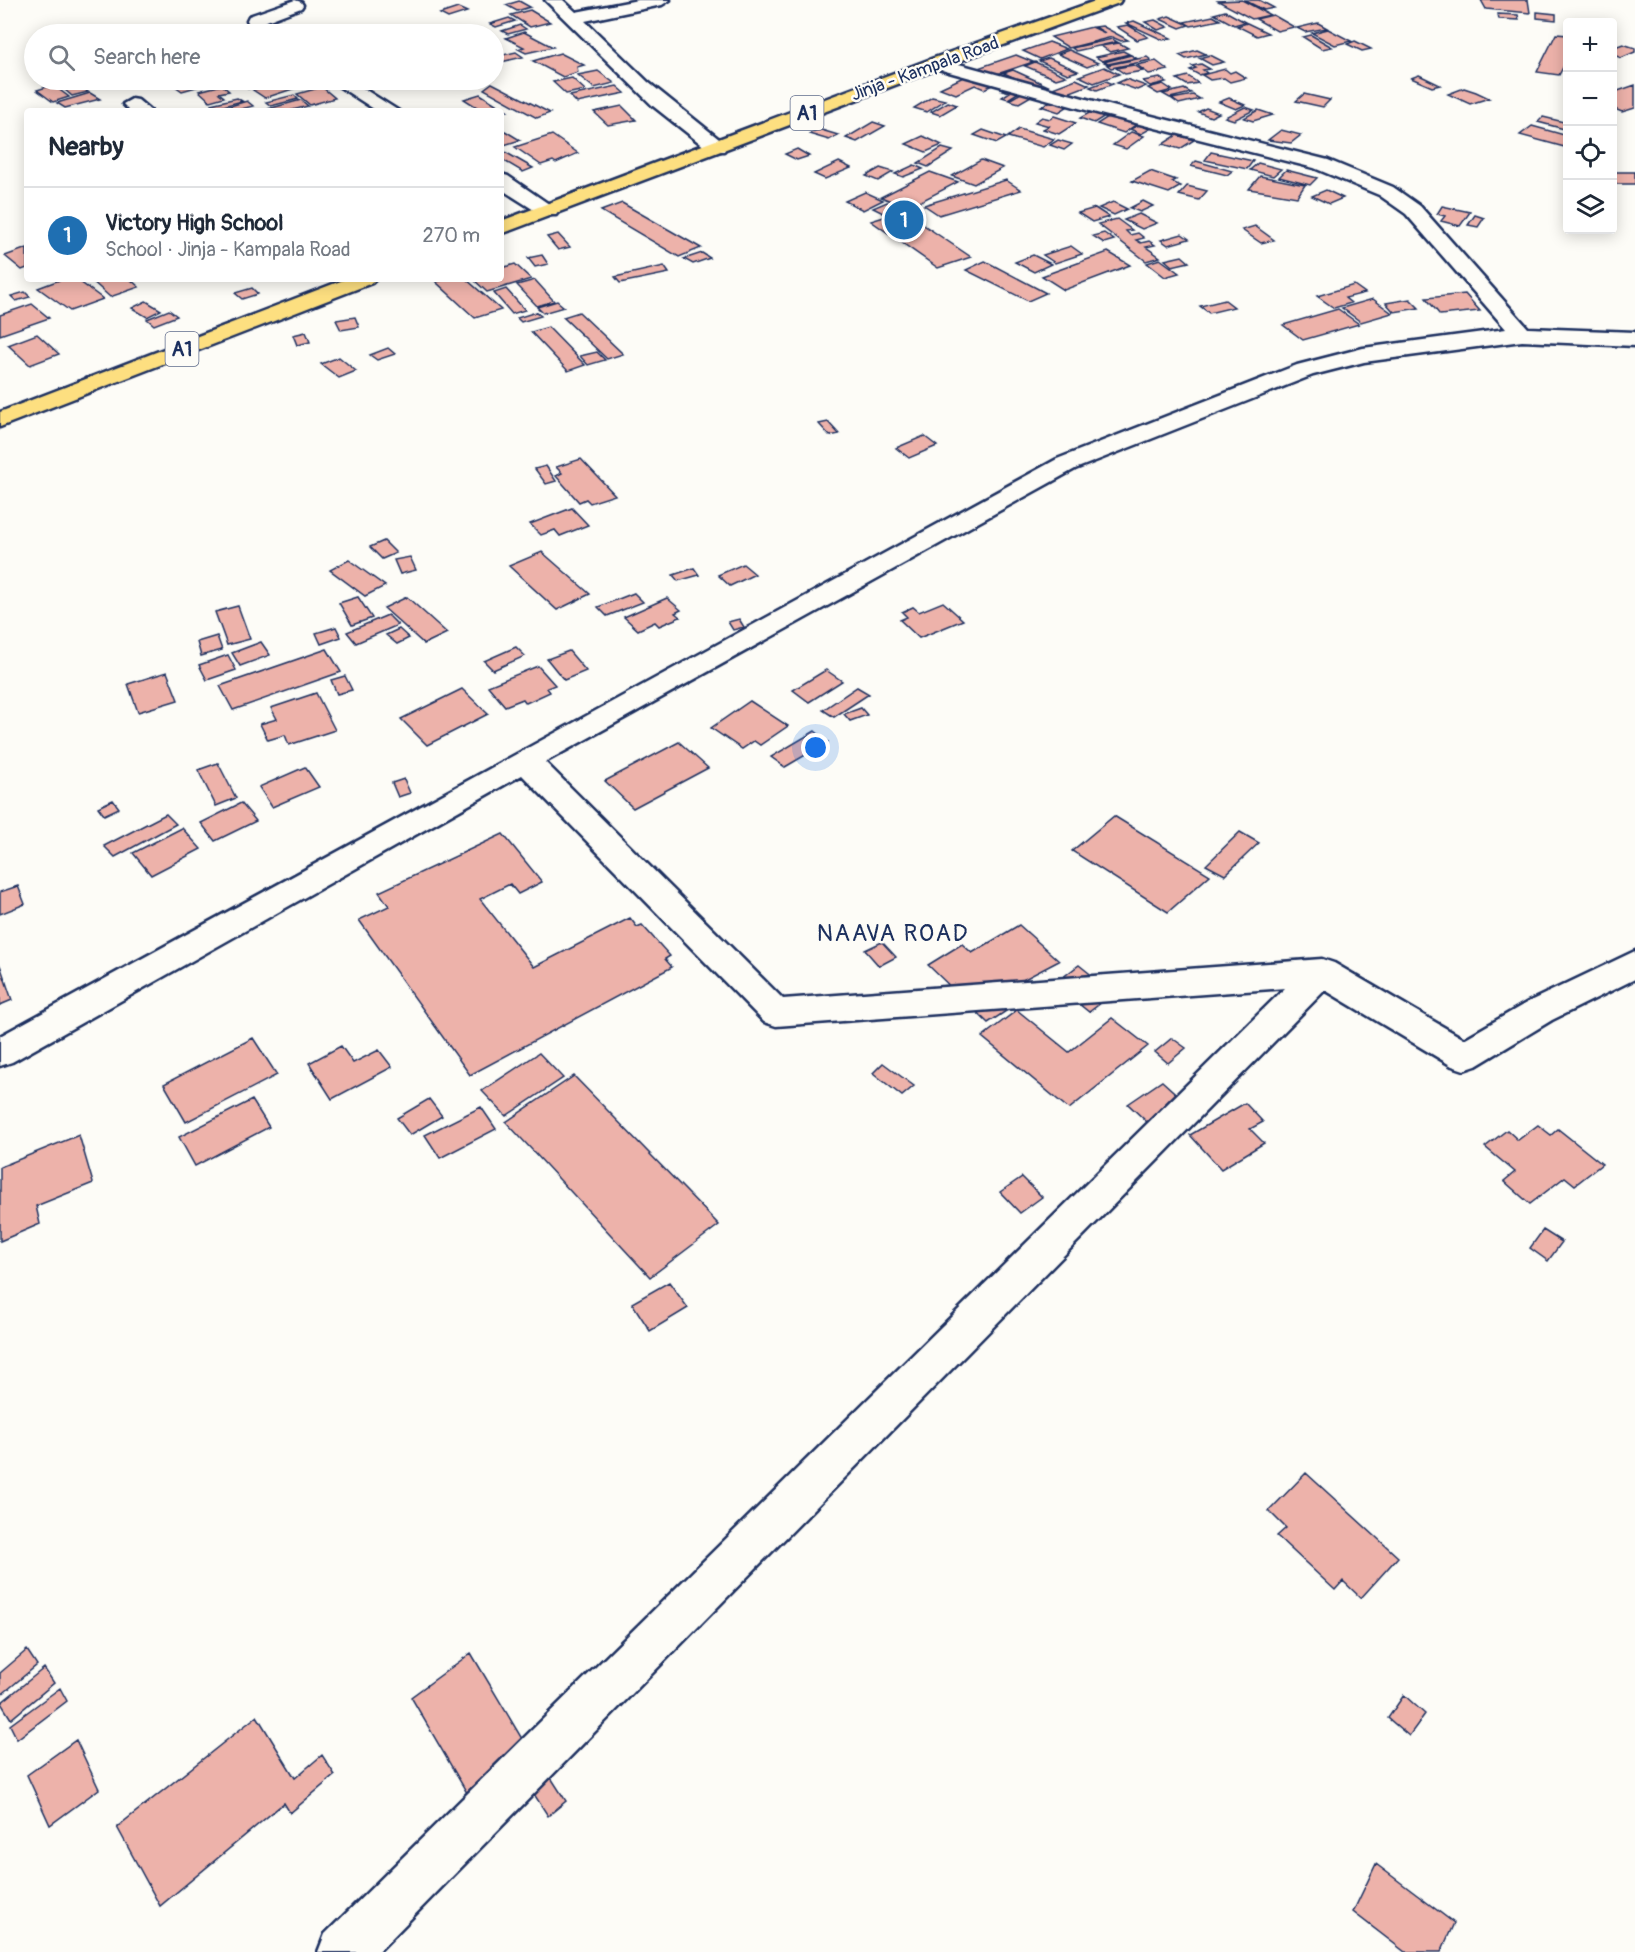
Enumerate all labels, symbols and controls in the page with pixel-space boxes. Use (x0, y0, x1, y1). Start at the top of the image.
map controls (1563, 18, 1617, 234)
button: + (1563, 18, 1617, 72)
search box (24, 24, 504, 90)
street label: Jinja - Kampala Road (848, 32, 1002, 106)
icon: search (45, 41, 78, 74)
text: Search here (93, 43, 200, 71)
button: − (1563, 72, 1617, 126)
road number: A1 (790, 96, 824, 130)
button: locate (1563, 126, 1617, 180)
text: Nearby (48, 131, 124, 163)
button: layers (1563, 180, 1617, 234)
pin: 1 (884, 198, 924, 242)
text: Victory High School (105, 209, 283, 237)
text: 1 (64, 223, 71, 248)
text: 270 m (422, 223, 480, 248)
text: School · Jinja - Kampala Road (105, 237, 351, 262)
road number: A1 (166, 332, 198, 366)
your location (801, 733, 830, 762)
district label: NAAVA ROAD (817, 919, 969, 948)

